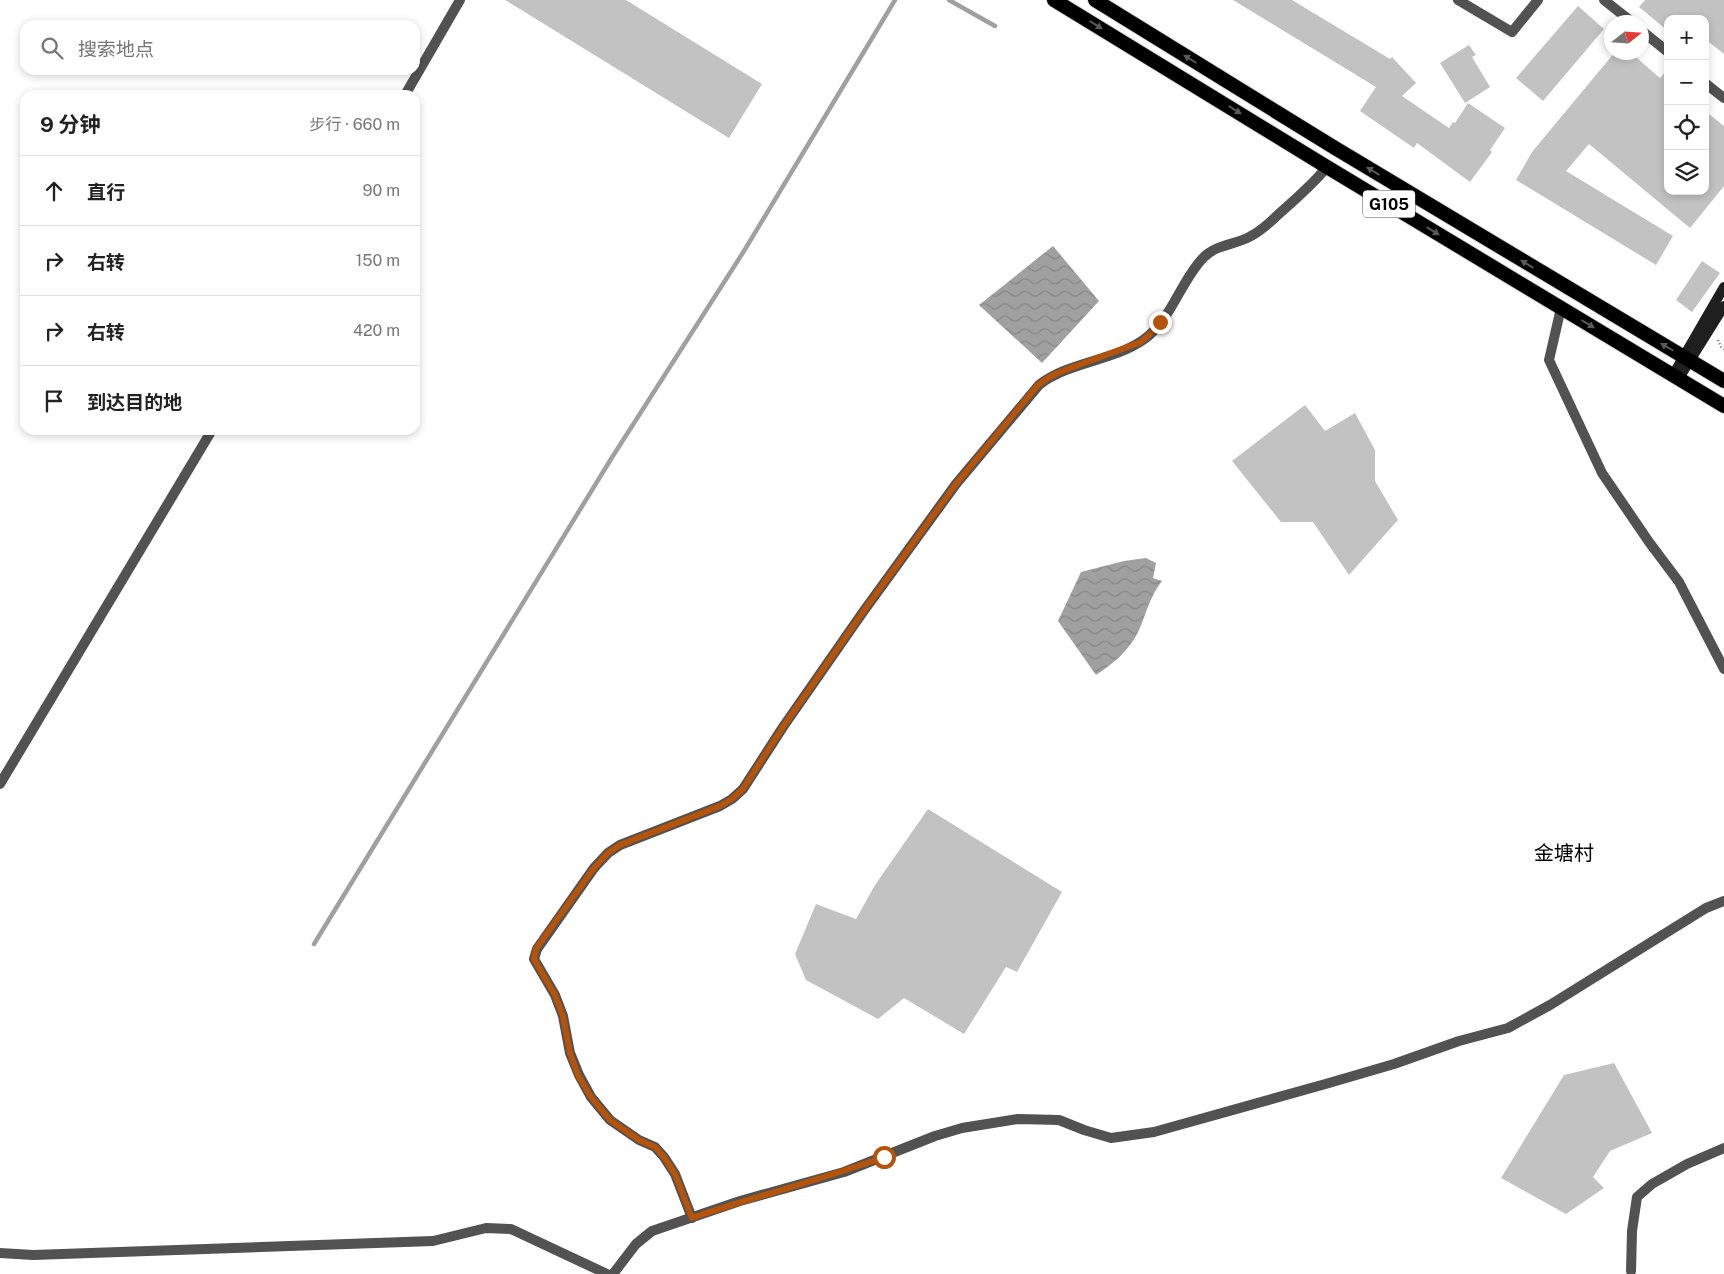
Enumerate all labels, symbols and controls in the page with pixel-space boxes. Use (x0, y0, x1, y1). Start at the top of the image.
north arrow (1604, 15, 1649, 60)
map controls (1664, 15, 1709, 195)
button: + (1664, 15, 1709, 60)
search box (20, 20, 420, 75)
one-way arrow (1089, 21, 1103, 30)
icon: search (38, 34, 66, 62)
text: 搜索地点 (78, 38, 154, 60)
one-way arrow (1183, 54, 1197, 63)
button: − (1664, 60, 1709, 105)
button: locate (1664, 105, 1709, 150)
one-way arrow (1228, 106, 1241, 115)
text: 9 分钟 (40, 112, 101, 137)
text: 步行 · 660 m (309, 115, 400, 134)
button: layers (1664, 150, 1709, 195)
one-way arrow (1367, 167, 1380, 176)
icon: ahead (40, 177, 68, 205)
text: 直行 (87, 181, 125, 203)
text: 90 m (363, 181, 400, 200)
road number: G105 (1363, 190, 1415, 218)
one-way arrow (1427, 227, 1440, 236)
icon: right (40, 247, 68, 275)
text: 右转 (87, 251, 125, 273)
text: 150 m (356, 251, 400, 270)
one-way arrow (1521, 260, 1534, 269)
route end (1149, 311, 1172, 334)
icon: right (40, 317, 68, 345)
one-way arrow (1581, 319, 1594, 328)
text: 右转 (87, 321, 125, 343)
text: 420 m (353, 321, 400, 340)
one-way arrow (1661, 343, 1674, 352)
icon: arrive (40, 387, 68, 415)
text: 到达目的地 (87, 391, 182, 413)
district label: 金塘村 (1534, 841, 1594, 865)
route start (873, 1146, 896, 1169)

